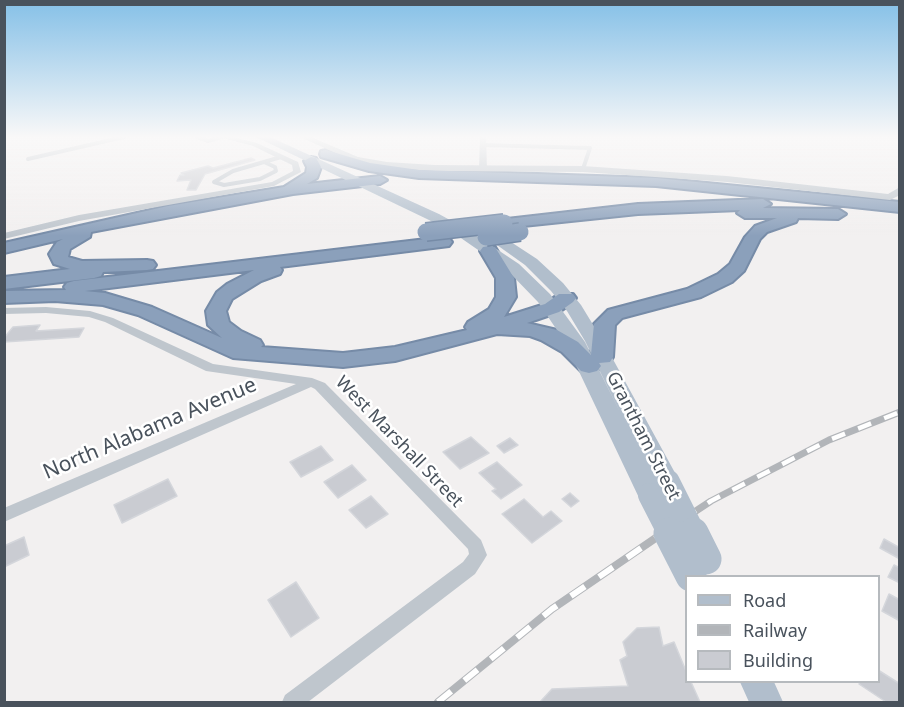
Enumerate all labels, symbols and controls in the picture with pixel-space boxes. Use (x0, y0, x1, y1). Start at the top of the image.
street label: Grantham Street (601, 368, 685, 504)
street label: West Marshall Street (331, 372, 467, 512)
street label: North Alabama Avenue (40, 373, 260, 485)
legend (685, 575, 880, 683)
text: Road (743, 588, 786, 612)
text: Railway (743, 618, 807, 642)
text: Building (743, 648, 813, 672)

